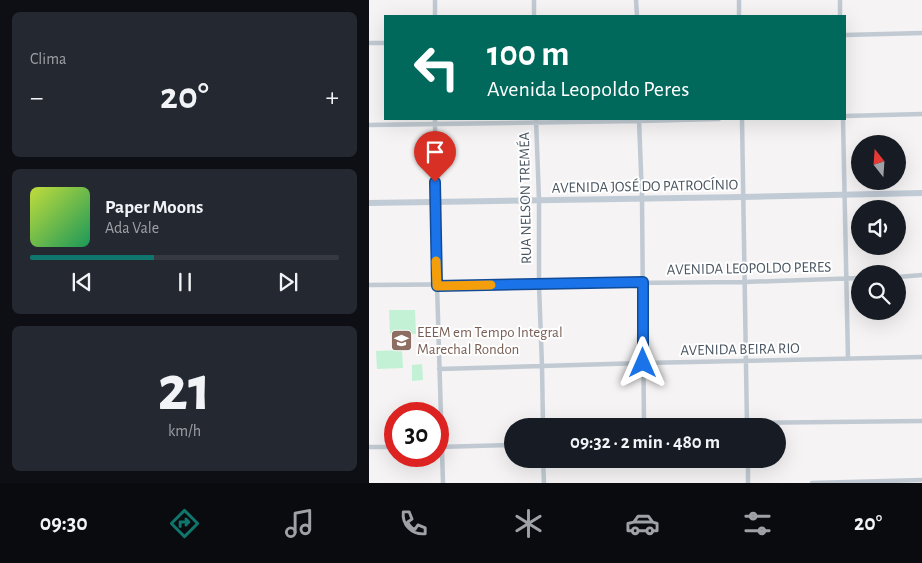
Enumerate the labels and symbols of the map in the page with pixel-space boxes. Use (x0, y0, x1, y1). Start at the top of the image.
pin (414, 131, 456, 182)
street label: RUA NELSON TREMÉA (515, 132, 534, 264)
north arrow (851, 135, 907, 190)
street label: AVENIDA JOSÉ DO PATROCÍNIO (552, 175, 738, 196)
street label: AVENIDA LEOPOLDO PERES (667, 260, 831, 277)
place label: EEEM em Tempo Integral Marechal Rondon (417, 325, 563, 357)
school or university icon: EEEM em Tempo Integral Marechal Rondon (389, 329, 413, 353)
position arrow (616, 336, 668, 388)
street label: AVENIDA BEIRA RIO (680, 341, 800, 358)
speed limit sign: 30 (384, 402, 449, 467)

